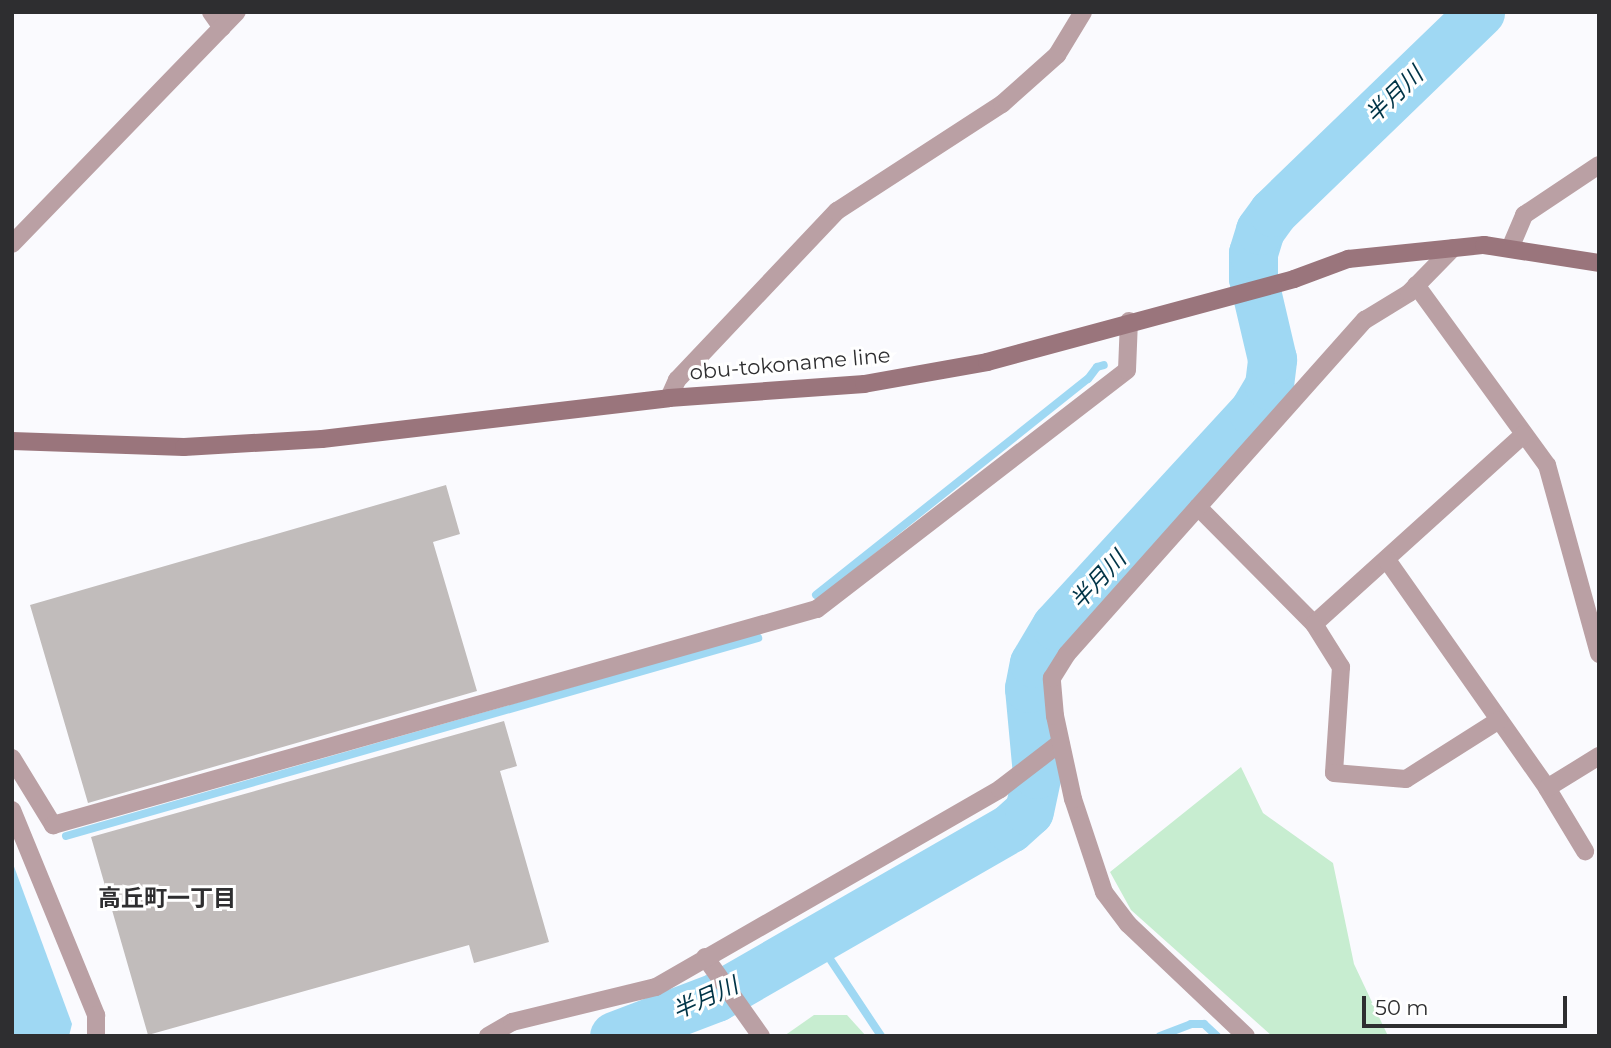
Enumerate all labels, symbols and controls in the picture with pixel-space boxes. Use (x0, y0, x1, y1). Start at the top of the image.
water label: 半月川 (1360, 61, 1428, 129)
street label: obu-tokoname line (689, 343, 891, 385)
water label: 半月川 (1064, 545, 1132, 615)
district label: 高丘町一丁目 (98, 884, 236, 912)
water label: 半月川 (668, 971, 742, 1025)
scale bar (1366, 982, 1571, 1026)
text: 50 m (1375, 995, 1429, 1020)

